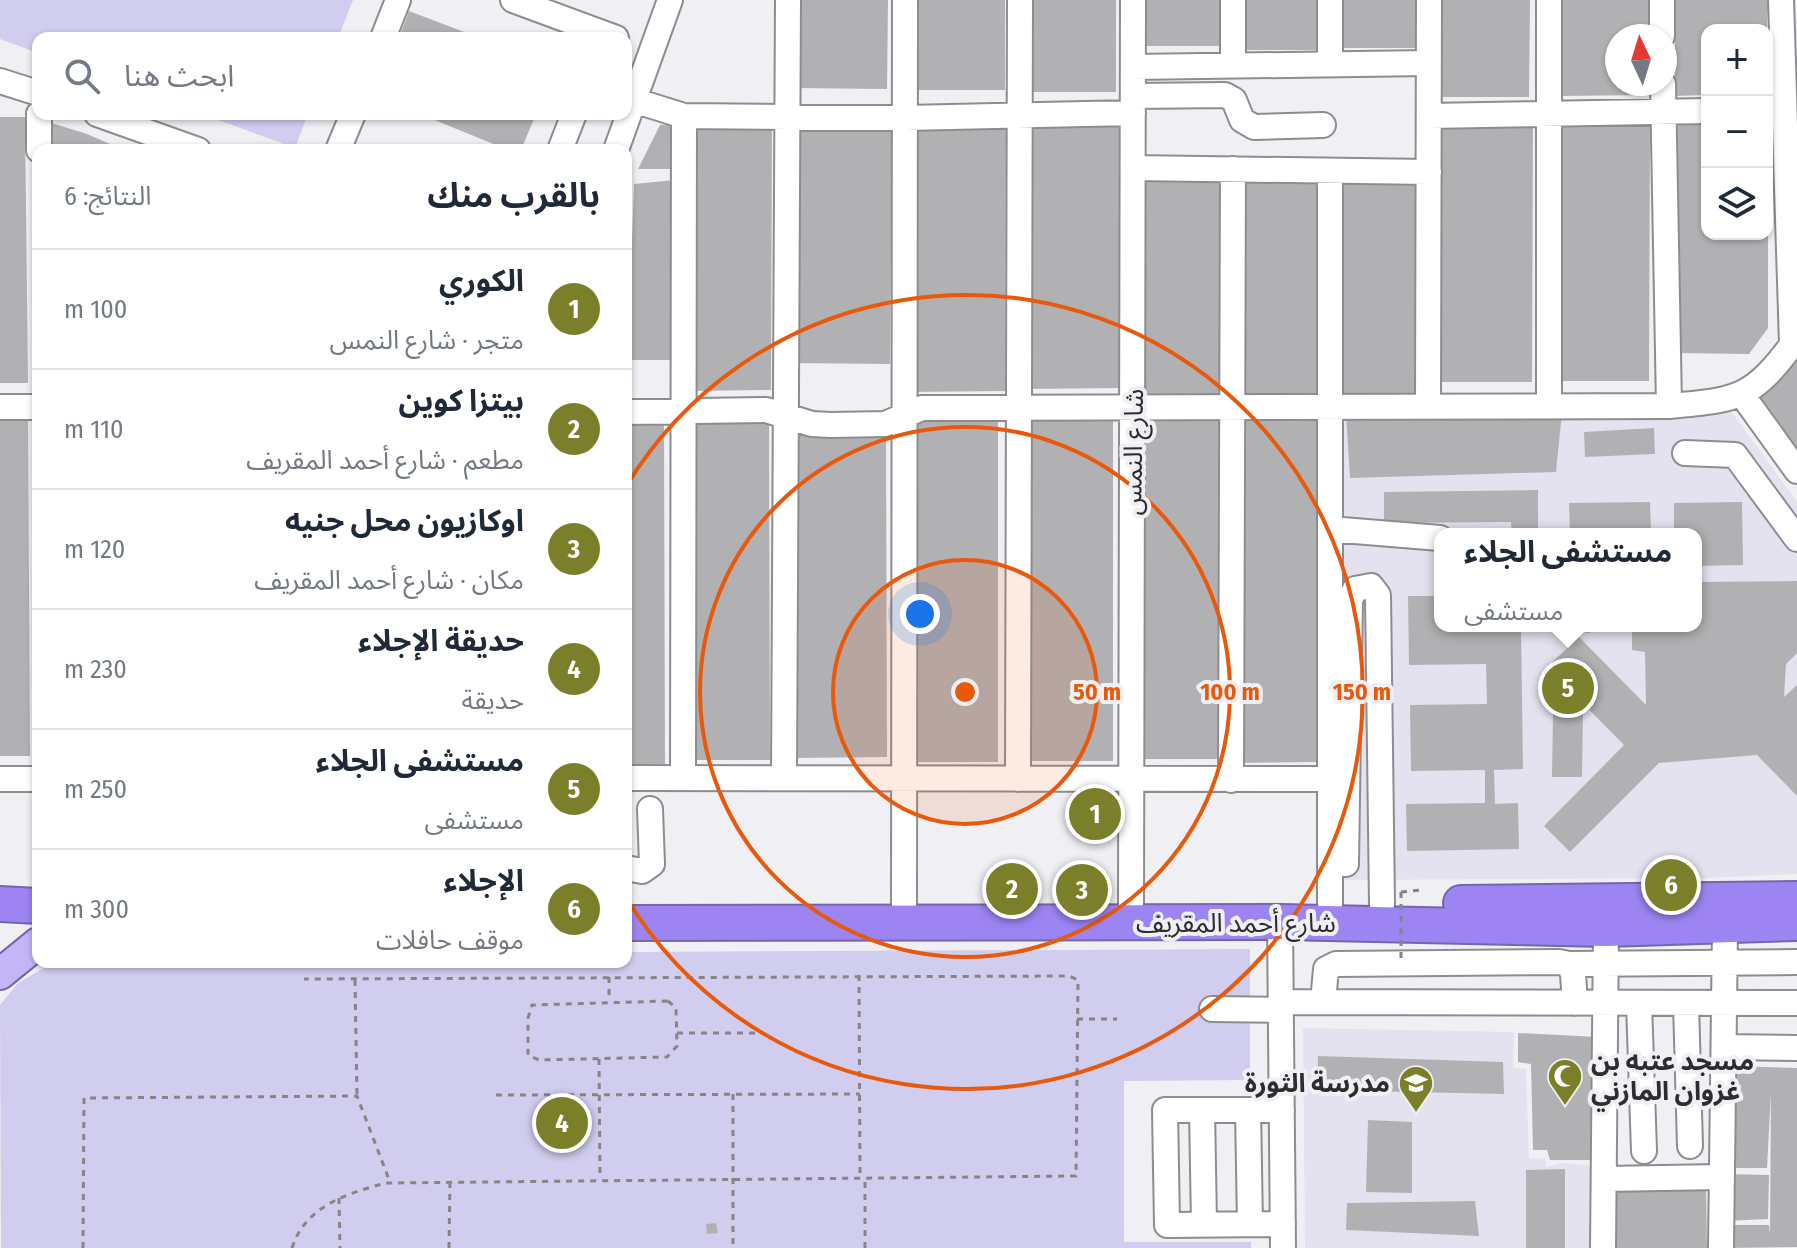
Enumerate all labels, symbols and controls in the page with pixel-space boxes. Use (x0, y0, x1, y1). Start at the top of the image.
north arrow (1605, 24, 1677, 96)
map controls (1701, 24, 1773, 240)
button: + (1701, 24, 1773, 96)
search box (32, 32, 632, 120)
icon: search (60, 54, 104, 98)
text: ابحث هنا (124, 58, 234, 94)
button: − (1701, 96, 1773, 168)
button: layers (1701, 168, 1773, 240)
text: بالقرب منك (427, 175, 600, 216)
text: النتائج: 6 (64, 181, 152, 212)
text: الكوري (439, 263, 524, 299)
text: 100 m (64, 294, 127, 325)
text: 1 (569, 294, 580, 325)
text: متجر · شارع النمس (329, 325, 524, 356)
text: بيتزا كوين (399, 383, 524, 419)
street label: شارع النمس (1117, 388, 1153, 516)
text: 110 m (64, 414, 124, 445)
text: 2 (568, 414, 580, 445)
text: مطعم · شارع أحمد المقريف (246, 445, 524, 476)
text: اوكازيون محل جنيه (285, 503, 524, 539)
popup (1434, 528, 1702, 632)
text: 120 m (64, 534, 125, 565)
text: 3 (568, 534, 580, 565)
text: مستشفى الجلاء (1464, 534, 1672, 570)
text: مكان · شارع أحمد المقريف (254, 565, 524, 596)
your location (900, 594, 940, 634)
text: مستشفى (1464, 596, 1563, 627)
text: حديقة الإجلاء (358, 623, 524, 659)
text: 230 m (64, 654, 127, 685)
text: 4 (567, 654, 581, 685)
pin: 5 (1542, 658, 1594, 718)
centre of rings (951, 678, 979, 706)
text: 50 m (1073, 678, 1121, 706)
text: 100 m (1200, 678, 1260, 706)
text: 150 m (1333, 678, 1391, 706)
text: حديقة (462, 685, 524, 716)
text: مستشفى الجلاء (316, 743, 524, 779)
text: 250 m (64, 774, 127, 805)
text: 5 (568, 774, 580, 805)
pin: 1 (1069, 784, 1121, 844)
text: مستشفى (424, 805, 524, 836)
pin: 6 (1645, 855, 1697, 915)
pin: 2 (986, 859, 1038, 919)
pin: 3 (1056, 860, 1108, 920)
text: الإجلاء (443, 863, 524, 899)
text: 300 m (64, 894, 129, 925)
text: 6 (567, 894, 581, 925)
street label: شارع أحمد المقريف (1136, 907, 1336, 942)
text: موقف حافلات (376, 925, 524, 956)
place label: مسجد عتبه بن غزوان المازني (1591, 1046, 1754, 1112)
mosque icon: مسجد عتبه بن غزوان المازني (1546, 1057, 1584, 1107)
school or university icon: مدرسة الثورة (1397, 1064, 1435, 1114)
place label: مدرسة الثورة (1245, 1068, 1390, 1099)
pin: 4 (536, 1093, 588, 1153)

